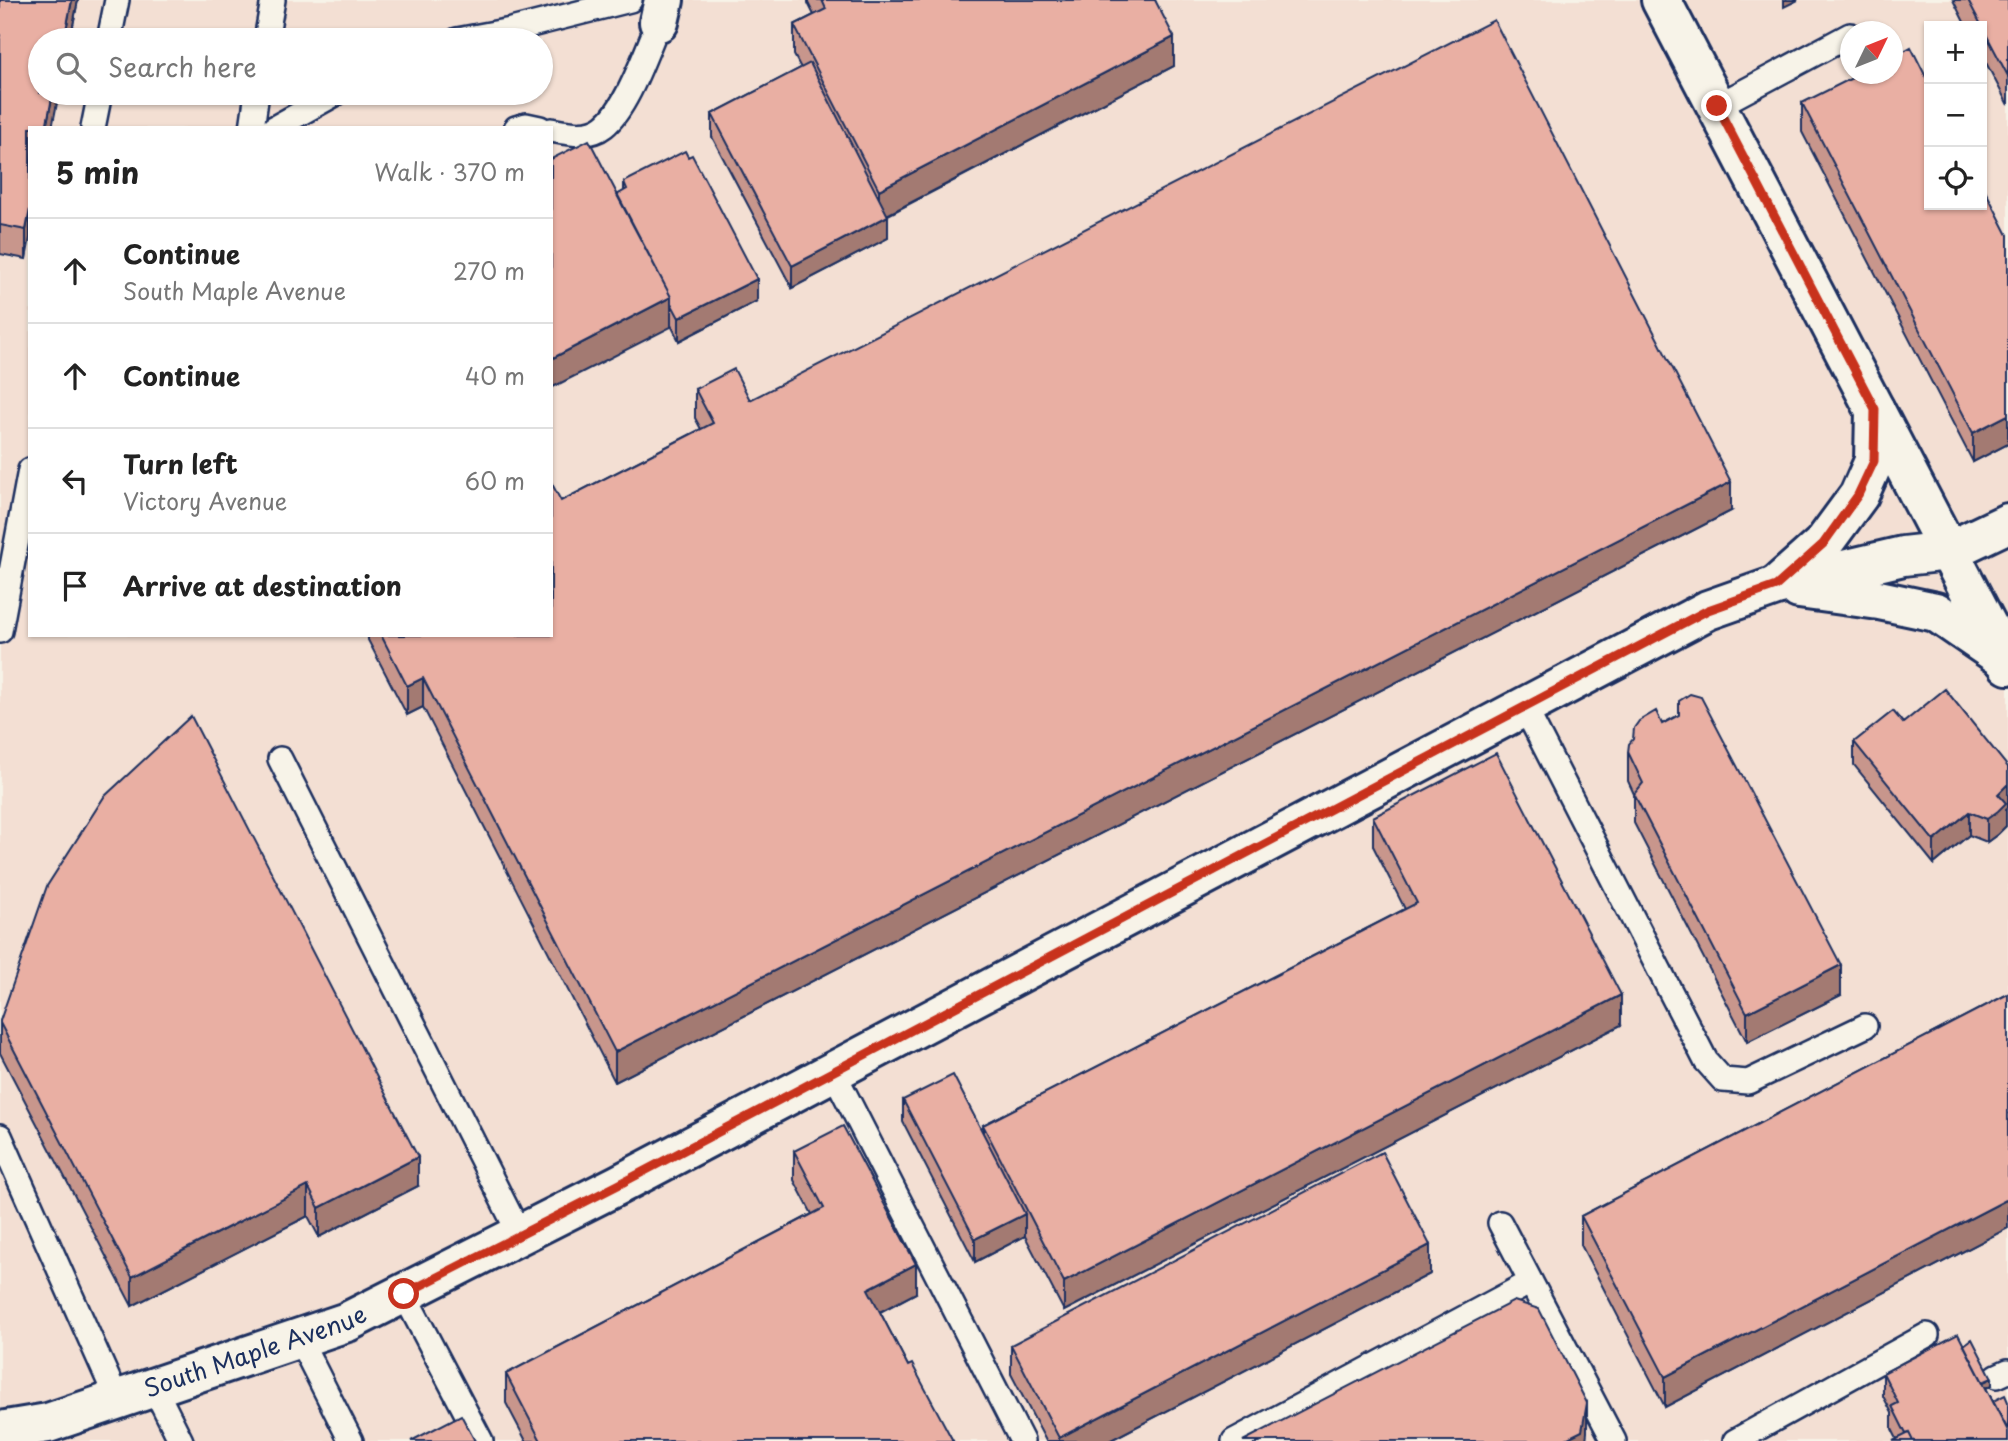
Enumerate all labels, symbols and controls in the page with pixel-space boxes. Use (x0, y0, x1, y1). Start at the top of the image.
north arrow (1840, 21, 1903, 84)
map controls (1924, 21, 1987, 210)
button: + (1924, 21, 1987, 84)
search box (28, 28, 553, 105)
text: Search here (108, 47, 257, 86)
icon: search (52, 48, 90, 86)
button: − (1924, 84, 1987, 147)
route end (1701, 90, 1732, 121)
button: locate (1924, 147, 1987, 210)
text: 5 min (56, 149, 139, 194)
text: Walk · 370 m (374, 154, 525, 189)
text: Continue (123, 234, 240, 273)
icon: ahead (56, 252, 94, 290)
text: 270 m (453, 253, 525, 288)
text: South Maple Avenue (123, 273, 346, 308)
text: Continue (123, 356, 240, 395)
icon: ahead (56, 357, 94, 395)
text: 40 m (465, 358, 525, 393)
text: Turn left (123, 444, 238, 483)
icon: left (56, 462, 94, 500)
text: 60 m (465, 463, 525, 498)
text: Victory Avenue (123, 483, 287, 518)
text: Arrive at destination (123, 566, 402, 605)
icon: arrive (56, 567, 94, 605)
route start (388, 1278, 419, 1309)
street label: South Maple Avenue (139, 1295, 372, 1405)

